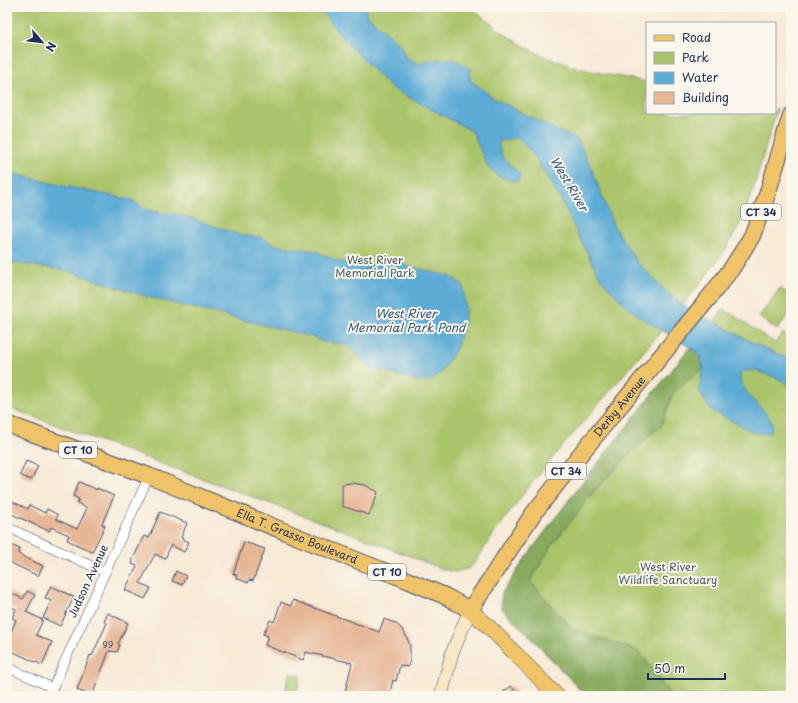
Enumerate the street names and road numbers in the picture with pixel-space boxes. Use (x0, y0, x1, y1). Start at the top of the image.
road number: CT 34 (741, 204, 781, 220)
street label: Derby Avenue (589, 372, 649, 440)
road number: CT 10 (59, 442, 97, 458)
road number: CT 34 (546, 463, 586, 479)
street label: Ella T. Grasso Boulevard (234, 504, 360, 568)
street label: Judson Avenue (63, 541, 112, 620)
road number: CT 10 (368, 564, 406, 580)

